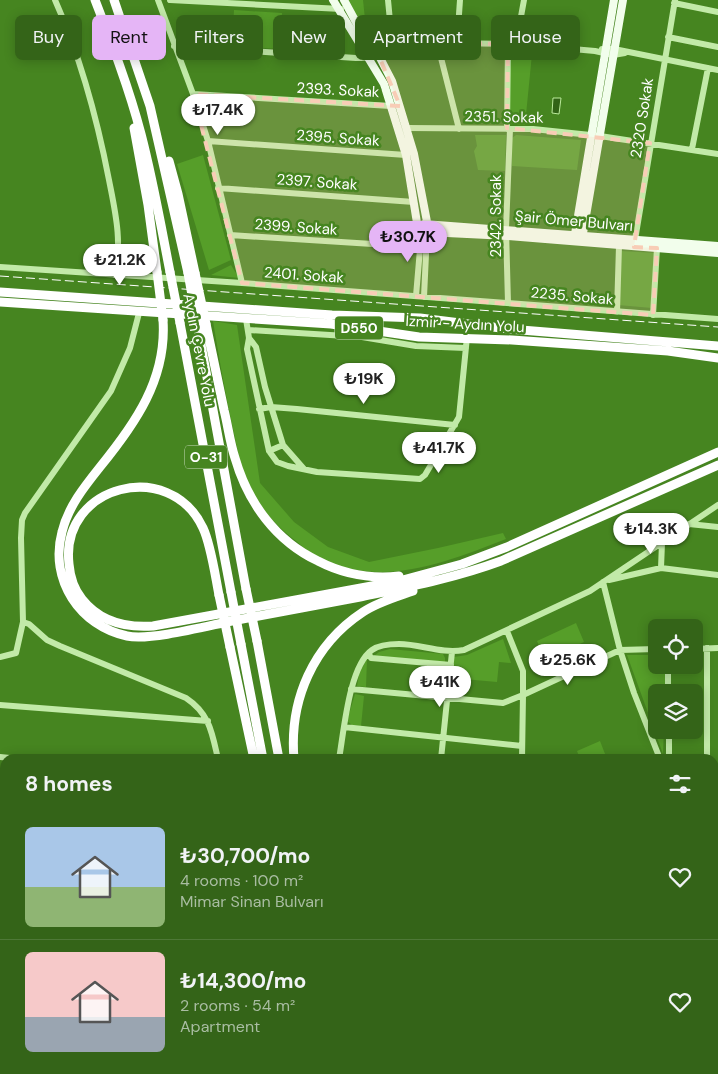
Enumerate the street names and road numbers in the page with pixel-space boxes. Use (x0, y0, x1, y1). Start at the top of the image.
street label: 2320 Sokak (626, 76, 658, 160)
street label: 2393. Sokak (296, 78, 380, 102)
street label: 2351. Sokak (464, 106, 544, 128)
street label: 2395. Sokak (296, 125, 381, 151)
street label: 2397. Sokak (276, 169, 359, 195)
street label: 2342. Sokak (486, 174, 506, 258)
street label: Şair Ömer Bulvarı (514, 206, 634, 236)
street label: 2399. Sokak (254, 214, 339, 240)
street label: 2401. Sokak (263, 262, 345, 288)
street label: 2235. Sokak (530, 282, 615, 310)
street label: Aydın Çevre Yolu (178, 292, 220, 408)
street label: İzmir - Aydın Yolu (405, 311, 525, 337)
road number: D550 (335, 316, 383, 339)
road number: O-31 (185, 446, 227, 468)

